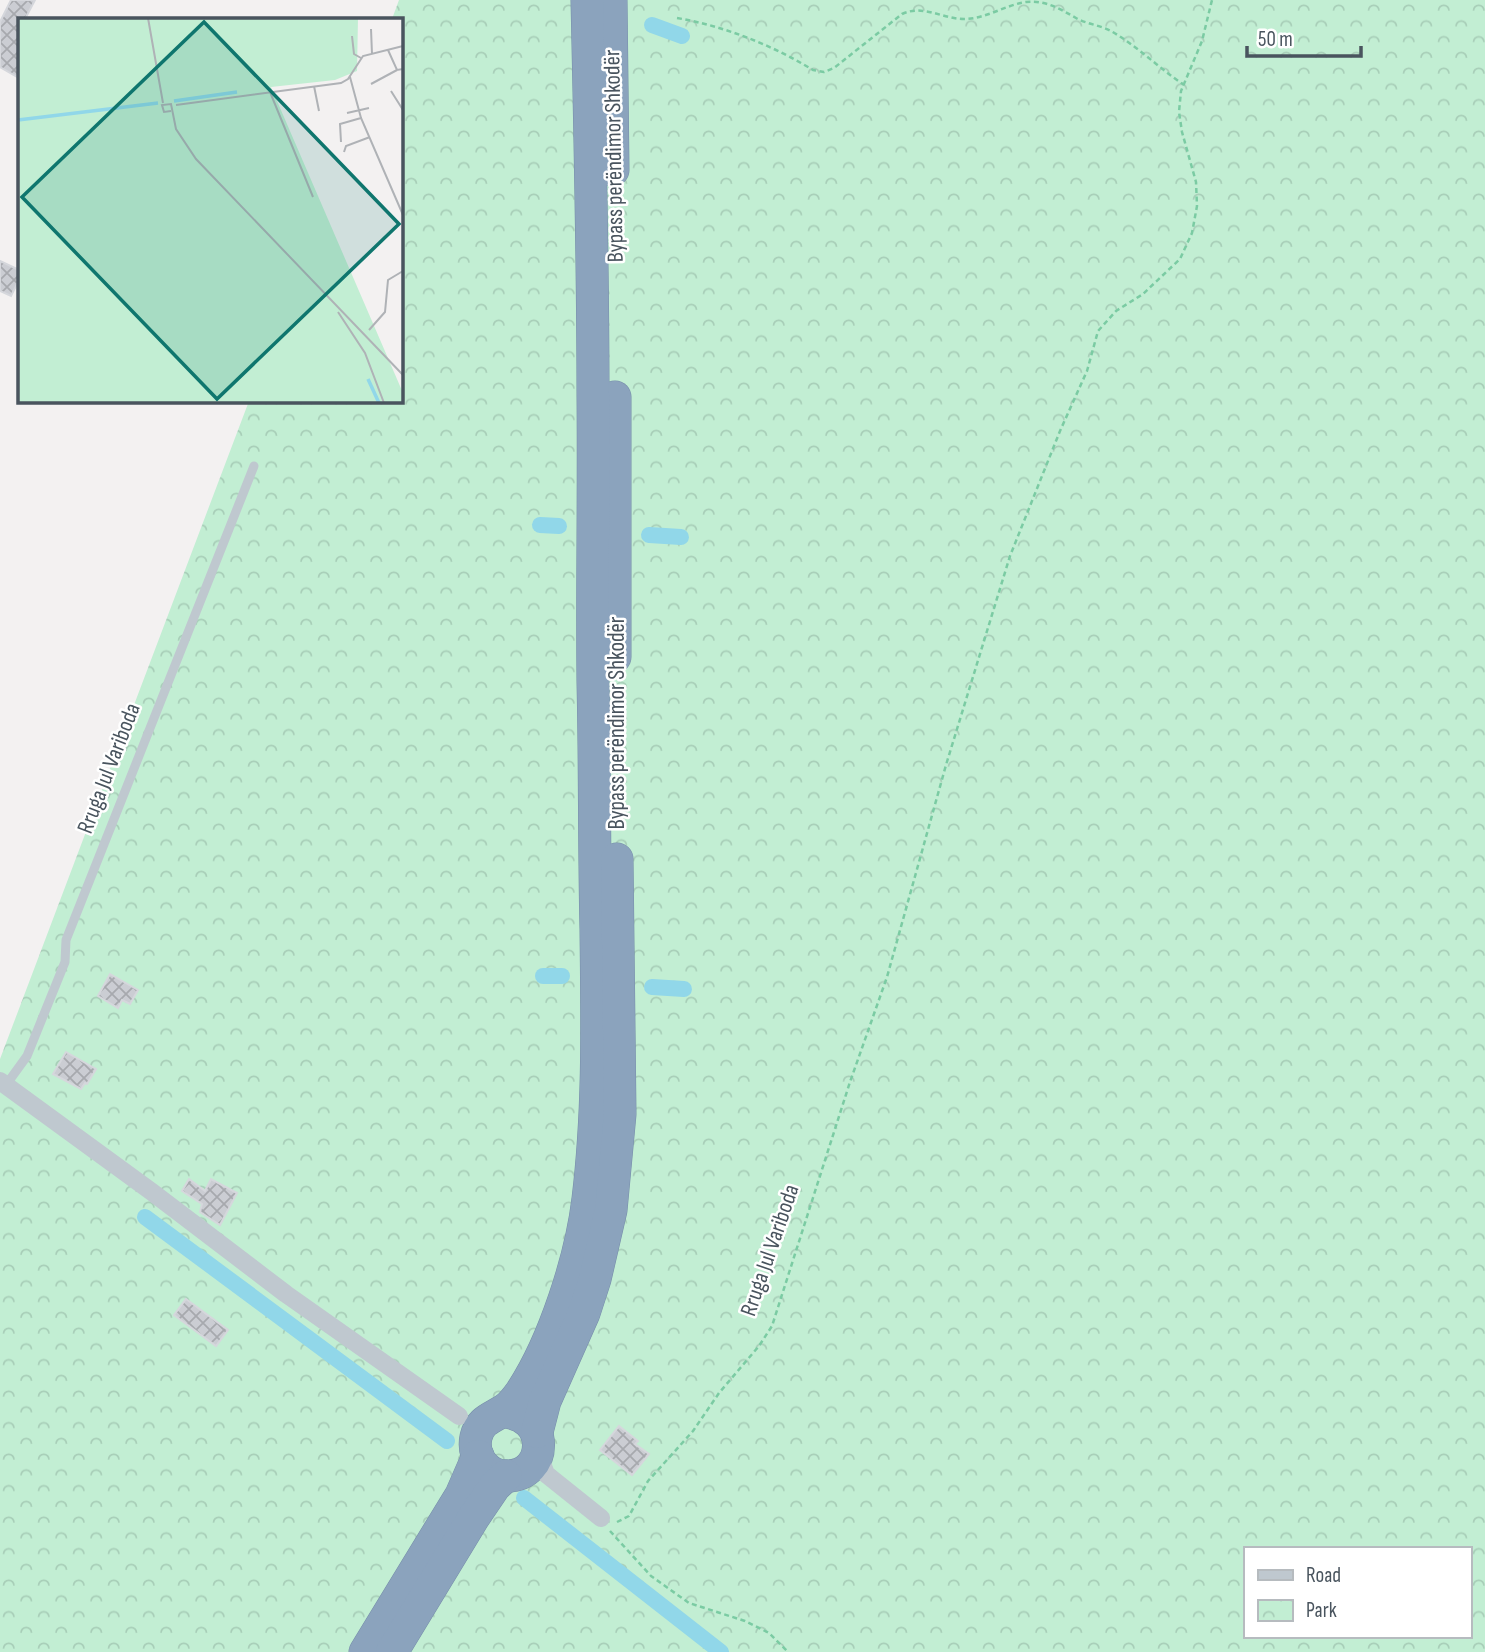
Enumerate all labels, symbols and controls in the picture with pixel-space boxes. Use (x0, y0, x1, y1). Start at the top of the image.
scale bar (1247, 14, 1361, 58)
inset map (18, 18, 402, 402)
text: 50 m (1258, 27, 1293, 52)
street label: Bypass perëndimor Shkodër (598, 49, 630, 263)
street label: Bypass perëndimor Shkodër (603, 616, 631, 829)
street label: Rruga Jul Variboda (71, 699, 147, 838)
street label: Rruga Jul Variboda (734, 1181, 806, 1320)
legend (1244, 1547, 1471, 1638)
text: Road (1306, 1563, 1341, 1588)
text: Park (1306, 1598, 1337, 1623)

